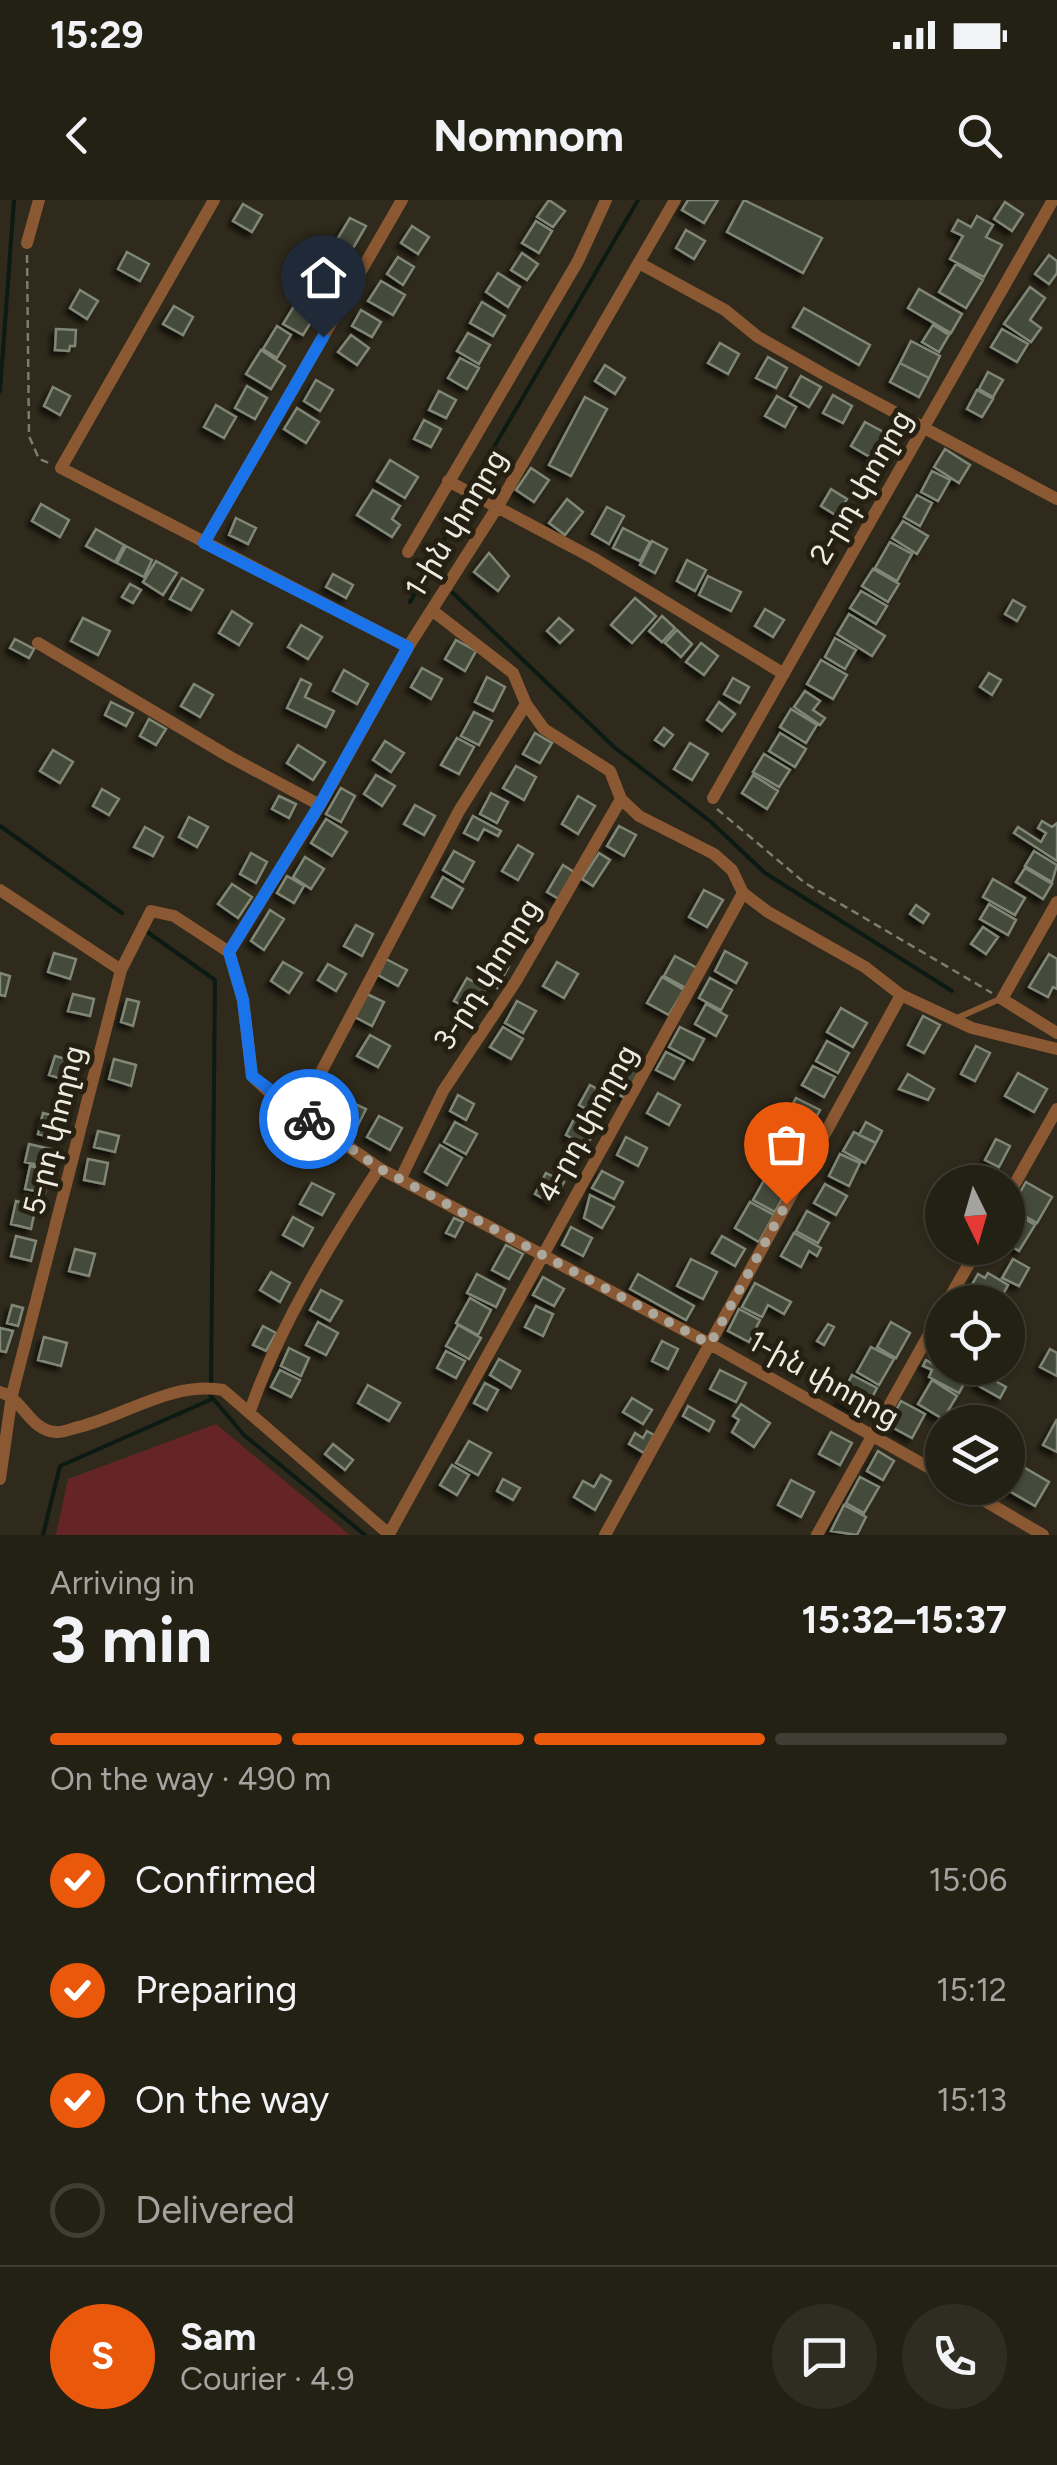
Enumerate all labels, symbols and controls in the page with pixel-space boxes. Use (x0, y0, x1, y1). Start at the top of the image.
text: 15:29 (50, 12, 144, 58)
icon: back (50, 108, 105, 163)
text: Nomnom (433, 108, 624, 162)
icon: search (952, 108, 1007, 163)
pin (281, 235, 366, 338)
icon: home (296, 250, 351, 305)
street label: 2-րդ փողոց (801, 403, 920, 571)
street label: 1-ին փողոց (397, 442, 514, 604)
street label: 3-րդ փողոց (425, 891, 548, 1057)
street label: 4-րդ փողոց (528, 1037, 645, 1208)
street label: 5-րդ փողոց (15, 1041, 92, 1218)
courier (259, 1069, 359, 1169)
icon: bike (282, 1092, 337, 1147)
pin (744, 1102, 829, 1205)
icon: bag (759, 1117, 814, 1172)
north arrow (925, 1165, 1025, 1265)
map controls (925, 1165, 1025, 1505)
button: locate (925, 1285, 1025, 1385)
street label: 1-ին փողոց (742, 1322, 906, 1435)
button: layers (925, 1405, 1025, 1505)
text: Arriving in (50, 1564, 195, 1602)
text: 15:32–15:37 (802, 1597, 1007, 1643)
text: 3 min (50, 1600, 212, 1678)
text: On the way · 490 m (50, 1760, 331, 1798)
icon: check (50, 1853, 105, 1908)
text: Confirmed (135, 1857, 317, 1903)
text: 15:06 (929, 1861, 1007, 1899)
icon: check (50, 1963, 105, 2018)
text: Preparing (135, 1967, 297, 2013)
text: 15:12 (936, 1971, 1007, 2009)
icon: check (50, 2073, 105, 2128)
text: On the way (135, 2077, 329, 2123)
text: 15:13 (937, 2081, 1007, 2119)
text: Delivered (135, 2187, 295, 2233)
button: chat (772, 2304, 877, 2409)
button: phone (902, 2304, 1007, 2409)
text: Sam (180, 2314, 256, 2360)
text: S (91, 2333, 114, 2379)
text: Courier · 4.9 (180, 2360, 355, 2398)

